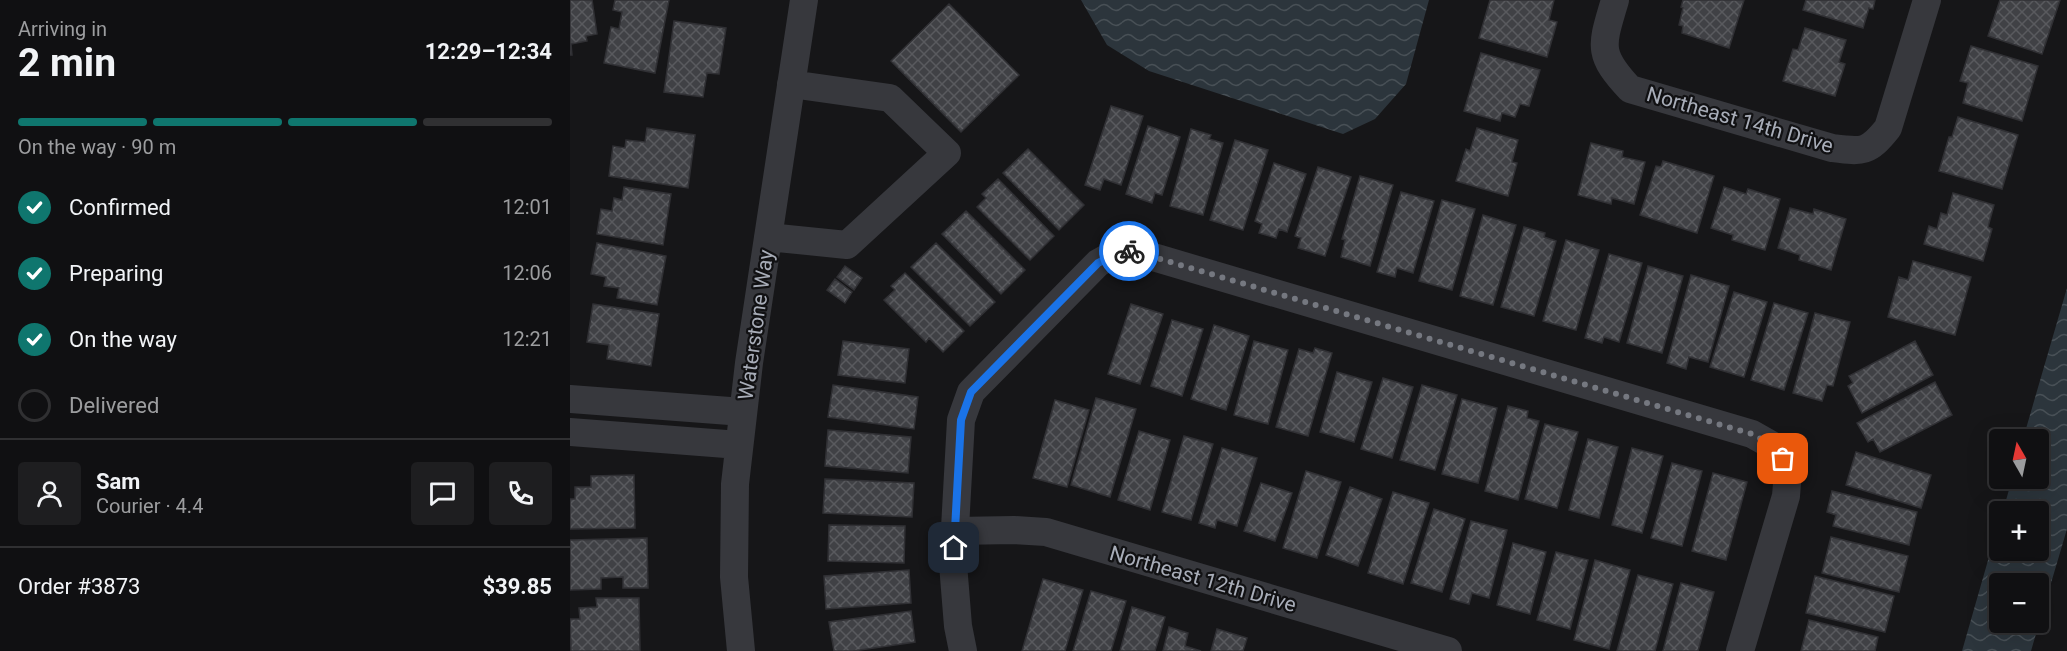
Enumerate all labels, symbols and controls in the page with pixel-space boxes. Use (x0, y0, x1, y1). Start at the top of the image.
text: Arriving in (18, 17, 107, 41)
text: 12:29–12:34 (425, 39, 552, 64)
text: 2 min (18, 40, 116, 86)
street label: Northeast 14th Drive (1644, 82, 1836, 158)
text: On the way · 90 m (18, 135, 176, 159)
icon: check (18, 191, 51, 224)
text: Confirmed (69, 195, 171, 220)
text: 12:01 (502, 195, 552, 219)
courier (1099, 221, 1159, 281)
icon: bike (1113, 235, 1146, 268)
street label: Waterstone Way (734, 248, 778, 402)
icon: check (18, 257, 51, 290)
text: Preparing (69, 261, 163, 286)
text: 12:06 (502, 261, 552, 285)
icon: check (18, 323, 51, 356)
text: On the way (69, 327, 177, 352)
text: 12:21 (502, 327, 552, 351)
text: Delivered (69, 393, 159, 418)
north arrow (1989, 429, 2049, 489)
map controls (1989, 429, 2049, 633)
pin (1757, 433, 1808, 484)
icon: bag (1766, 442, 1799, 475)
button: person (18, 462, 81, 525)
button: chat (411, 462, 474, 525)
button: phone (489, 462, 552, 525)
text: Sam (96, 469, 140, 494)
text: Courier · 4.4 (96, 494, 203, 518)
button: + (1989, 501, 2049, 561)
pin (928, 522, 979, 573)
icon: home (937, 531, 970, 564)
street label: Northeast 12th Drive (1107, 541, 1299, 617)
button: − (1989, 573, 2049, 633)
text: Order #3873 (18, 574, 140, 599)
text: $39.85 (483, 574, 552, 599)

